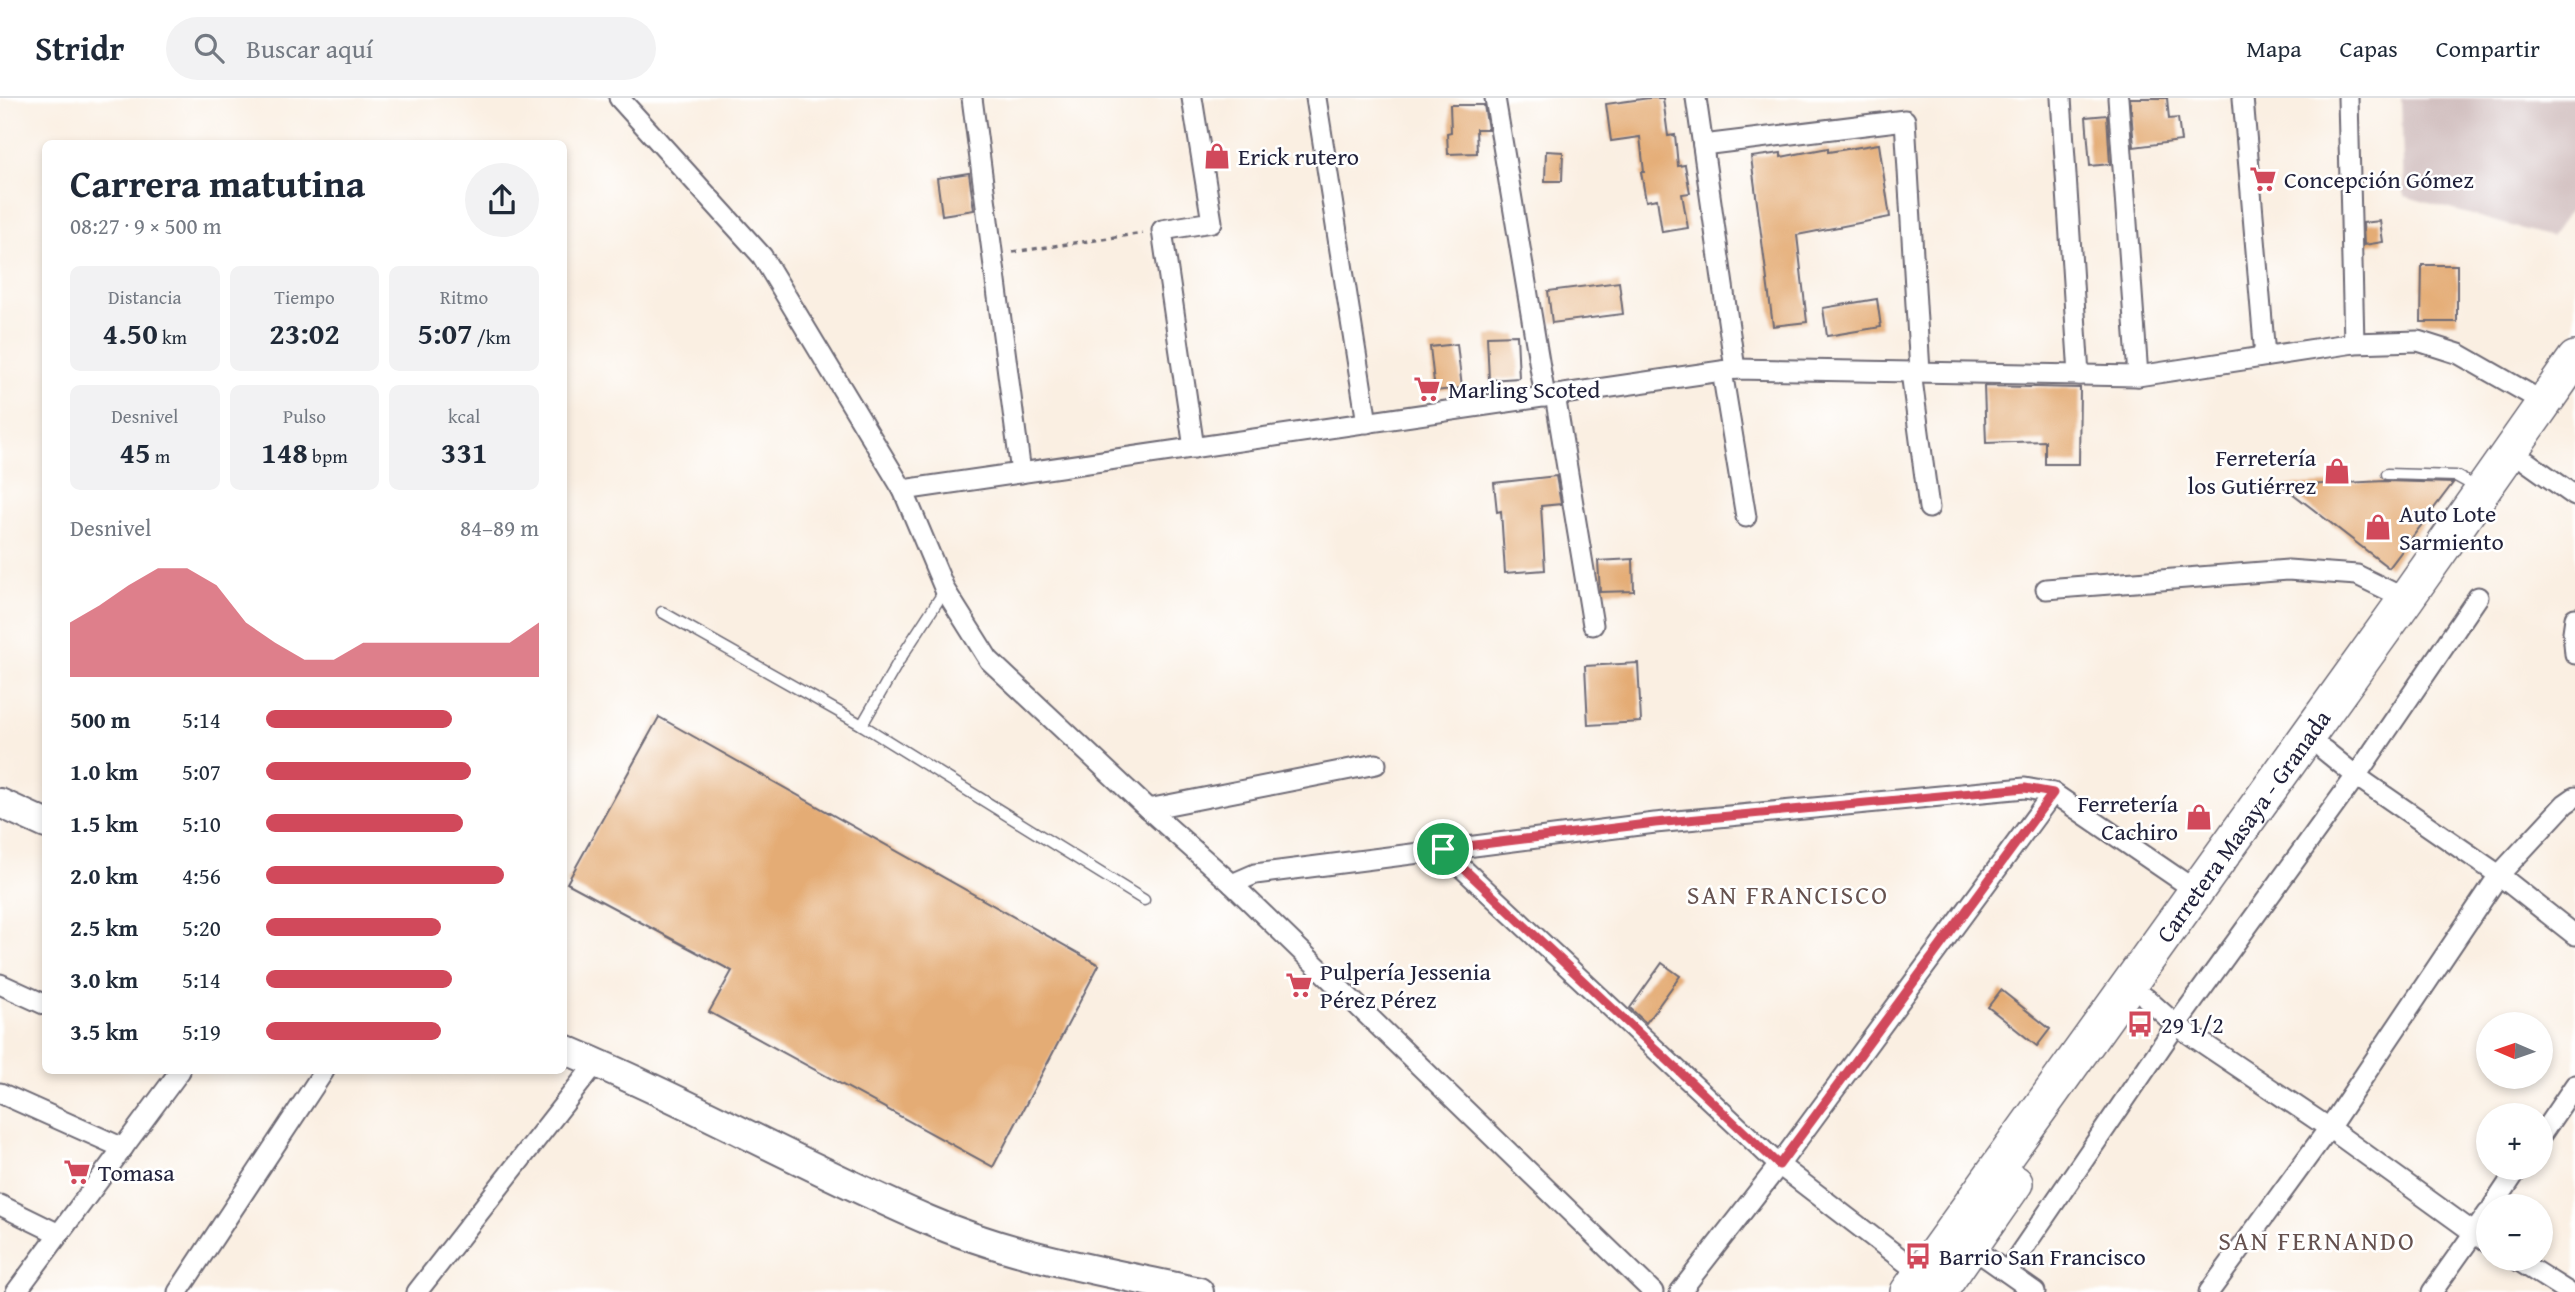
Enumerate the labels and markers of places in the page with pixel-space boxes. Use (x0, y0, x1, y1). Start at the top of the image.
place label: Erick rutero (1238, 139, 1359, 174)
shop icon: Erick rutero (1202, 141, 1232, 171)
place label: Concepción Gómez (2284, 162, 2474, 197)
supermarket icon: Concepción Gómez (2248, 164, 2278, 194)
place label: Marling Scoted (1448, 372, 1600, 407)
supermarket icon: Marling Scoted (1412, 374, 1442, 404)
place label: Ferretería los Gutiérrez (2187, 440, 2317, 503)
shop icon: Ferretería los Gutiérrez (2322, 456, 2352, 486)
place label: Auto Lote Sarmiento (2399, 496, 2504, 559)
shop icon: Auto Lote Sarmiento (2363, 512, 2393, 542)
place label: Ferretería Cachiro (2078, 786, 2179, 849)
shop icon: Ferretería Cachiro (2184, 802, 2214, 832)
pin (1413, 819, 1473, 879)
place label: Pulpería Jessenia Pérez Pérez (1320, 954, 1491, 1017)
supermarket icon: Pulpería Jessenia Pérez Pérez (1284, 970, 1314, 1000)
place label: 29 1/2 (2161, 1007, 2224, 1042)
bus stop icon: 29 1/2 (2125, 1009, 2155, 1039)
place label: Tomasa (98, 1155, 175, 1190)
supermarket icon: Tomasa (62, 1157, 92, 1187)
place label: Barrio San Francisco (1939, 1239, 2146, 1274)
bus stop icon: Barrio San Francisco (1903, 1241, 1933, 1271)

